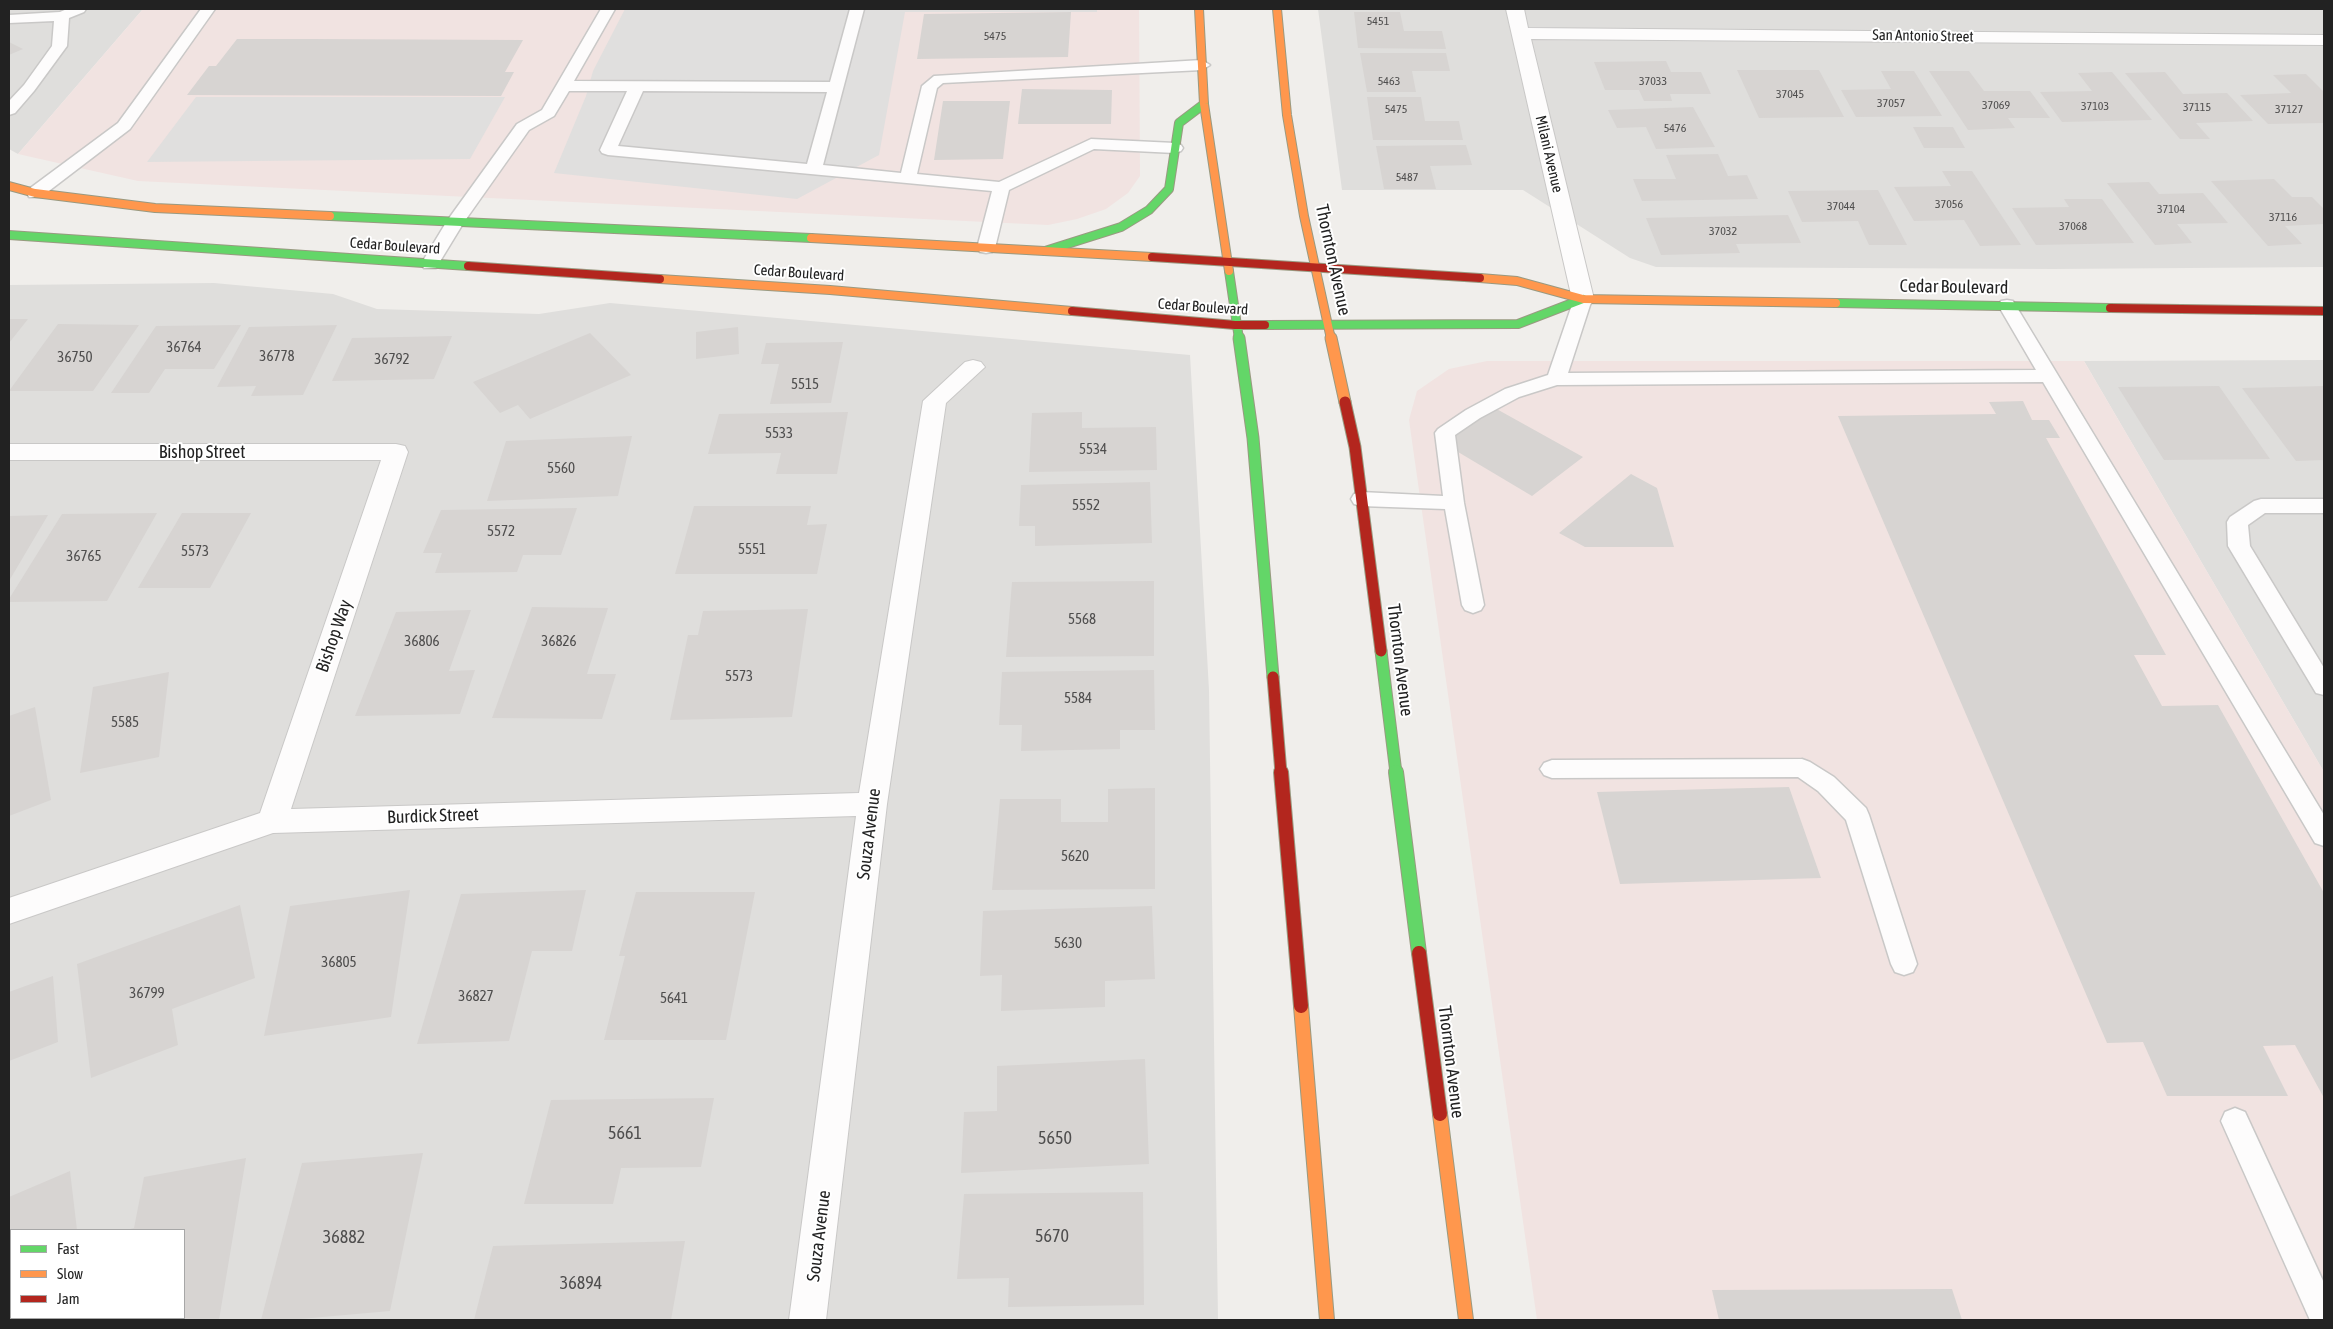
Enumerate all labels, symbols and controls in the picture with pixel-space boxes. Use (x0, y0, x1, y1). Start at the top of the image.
house number: 5451 (1367, 14, 1389, 28)
street label: San Antonio Street (1872, 26, 1974, 46)
house number: 5475 (984, 29, 1006, 43)
house number: 5463 (1378, 74, 1400, 88)
house number: 37033 (1639, 74, 1667, 88)
house number: 37045 (1776, 87, 1804, 101)
house number: 37057 (1877, 96, 1905, 110)
house number: 37069 (1982, 98, 2010, 112)
house number: 37103 (2081, 99, 2109, 113)
house number: 37115 (2183, 100, 2211, 114)
house number: 5475 (1385, 102, 1407, 116)
house number: 37127 (2275, 102, 2303, 116)
street label: Milani Avenue (1531, 114, 1567, 194)
house number: 5476 (1664, 121, 1686, 135)
house number: 5487 (1396, 170, 1418, 184)
house number: 37056 (1935, 197, 1963, 211)
house number: 37044 (1827, 199, 1855, 213)
street label: Thornton Avenue (1311, 202, 1355, 318)
house number: 37104 (2157, 202, 2185, 216)
house number: 37116 (2269, 210, 2297, 224)
house number: 37068 (2059, 219, 2087, 233)
house number: 37032 (1709, 224, 1737, 238)
street label: Cedar Boulevard (349, 234, 441, 258)
street label: Cedar Boulevard (753, 261, 845, 285)
street label: Cedar Boulevard (1900, 275, 2008, 299)
street label: Cedar Boulevard (1157, 295, 1249, 319)
house number: 36764 (166, 338, 202, 356)
house number: 36778 (259, 347, 295, 365)
house number: 36750 (57, 348, 93, 366)
house number: 36792 (374, 350, 410, 368)
house number: 5515 (791, 375, 819, 393)
house number: 5533 (765, 424, 793, 442)
house number: 5534 (1079, 440, 1107, 458)
street label: Bishop Street (159, 441, 245, 463)
house number: 5560 (547, 459, 575, 477)
house number: 5552 (1072, 496, 1100, 514)
house number: 5572 (487, 522, 515, 540)
house number: 5551 (738, 540, 766, 558)
house number: 5573 (181, 542, 209, 560)
house number: 36765 (66, 547, 102, 565)
street label: Bishop Way (311, 597, 357, 675)
street label: Thornton Avenue (1382, 602, 1418, 718)
house number: 5568 (1068, 610, 1096, 628)
house number: 36806 (404, 632, 440, 650)
house number: 36826 (541, 632, 577, 650)
house number: 5573 (725, 667, 753, 685)
house number: 5584 (1064, 689, 1092, 707)
house number: 5585 (111, 713, 139, 731)
street label: Souza Avenue (853, 787, 885, 881)
street label: Burdick Street (387, 804, 479, 828)
house number: 5620 (1061, 847, 1089, 865)
house number: 5630 (1054, 934, 1082, 952)
house number: 36805 (321, 953, 357, 971)
house number: 36799 (129, 984, 165, 1002)
house number: 36827 (458, 987, 494, 1005)
house number: 5641 (660, 989, 688, 1007)
street label: Thornton Avenue (1433, 1004, 1469, 1120)
house number: 5661 (608, 1122, 642, 1144)
house number: 5650 (1038, 1127, 1072, 1149)
street label: Souza Avenue (803, 1189, 835, 1283)
house number: 5670 (1035, 1225, 1069, 1247)
house number: 36882 (323, 1226, 365, 1248)
legend (10, 1229, 185, 1319)
text: Fast (57, 1240, 79, 1257)
text: Slow (57, 1265, 83, 1282)
house number: 36894 (560, 1272, 602, 1294)
text: Jam (57, 1290, 80, 1307)

